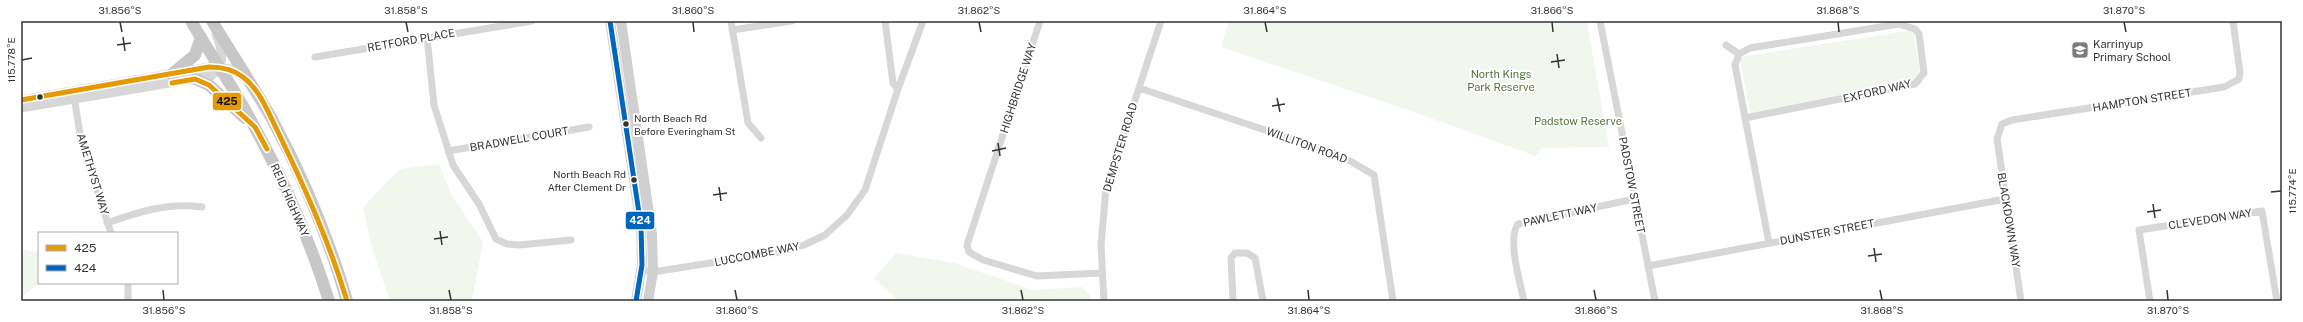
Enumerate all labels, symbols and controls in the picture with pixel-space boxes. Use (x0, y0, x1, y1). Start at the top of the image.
text: 31.856°S (98, 4, 142, 16)
text: 31.858°S (384, 4, 428, 16)
text: 31.860°S (672, 4, 715, 16)
text: 31.862°S (958, 4, 1001, 16)
text: 31.864°S (1244, 4, 1287, 16)
text: 31.866°S (1531, 4, 1574, 16)
text: 31.868°S (1817, 4, 1860, 16)
text: 31.870°S (2103, 4, 2145, 16)
street label: RETFORD PLACE (366, 26, 456, 54)
text: 115.778°E (5, 37, 17, 83)
place label: Karrinyup Primary School (2093, 38, 2171, 63)
school or university icon: Karrinyup Primary School (2070, 40, 2090, 60)
street label: HIGHBRIDGE WAY (998, 41, 1038, 134)
park label: North Kings Park Reserve (1467, 68, 1535, 93)
street label: EXFORD WAY (1842, 77, 1913, 105)
street label: HAMPTON STREET (2092, 86, 2193, 114)
unlabelled marker (35, 92, 45, 102)
line badge: 425 (212, 92, 242, 111)
text: 425 (216, 95, 238, 107)
street label: DEMPSTER ROAD (1101, 101, 1139, 193)
place label: North Beach Rd Before Everingham St (634, 112, 736, 137)
park label: Padstow Reserve (1534, 115, 1622, 127)
marker: North Beach Rd Before Everingham St (621, 119, 631, 129)
street label: BRADWELL COURT (469, 124, 570, 154)
street label: WILLITON ROAD (1265, 125, 1350, 165)
street label: AMETHYST WAY (75, 132, 111, 217)
street label: PADSTOW STREET (1617, 136, 1647, 235)
street label: REID HIGHWAY (269, 162, 312, 239)
place label: North Beach Rd After Clement Dr (548, 168, 626, 193)
text: 115.774°E (2286, 168, 2298, 214)
street label: BLACKDOWN WAY (1996, 172, 2022, 269)
marker: North Beach Rd After Clement Dr (629, 175, 639, 185)
street label: PAWLETT WAY (1522, 201, 1598, 229)
street label: CLEVEDON WAY (2167, 206, 2253, 232)
line badge: 424 (625, 211, 655, 230)
text: 424 (629, 214, 651, 226)
street label: DUNSTER STREET (1779, 217, 1876, 247)
legend (38, 232, 178, 284)
street label: LUCCOMBE WAY (713, 240, 801, 268)
text: 425 (74, 241, 97, 255)
text: 424 (74, 261, 97, 275)
text: 31.856°S (142, 304, 186, 316)
text: 31.858°S (429, 304, 473, 316)
text: 31.860°S (716, 304, 759, 316)
text: 31.862°S (1002, 304, 1045, 316)
text: 31.864°S (1288, 304, 1331, 316)
text: 31.866°S (1575, 304, 1618, 316)
text: 31.868°S (1861, 304, 1904, 316)
text: 31.870°S (2147, 304, 2189, 316)

